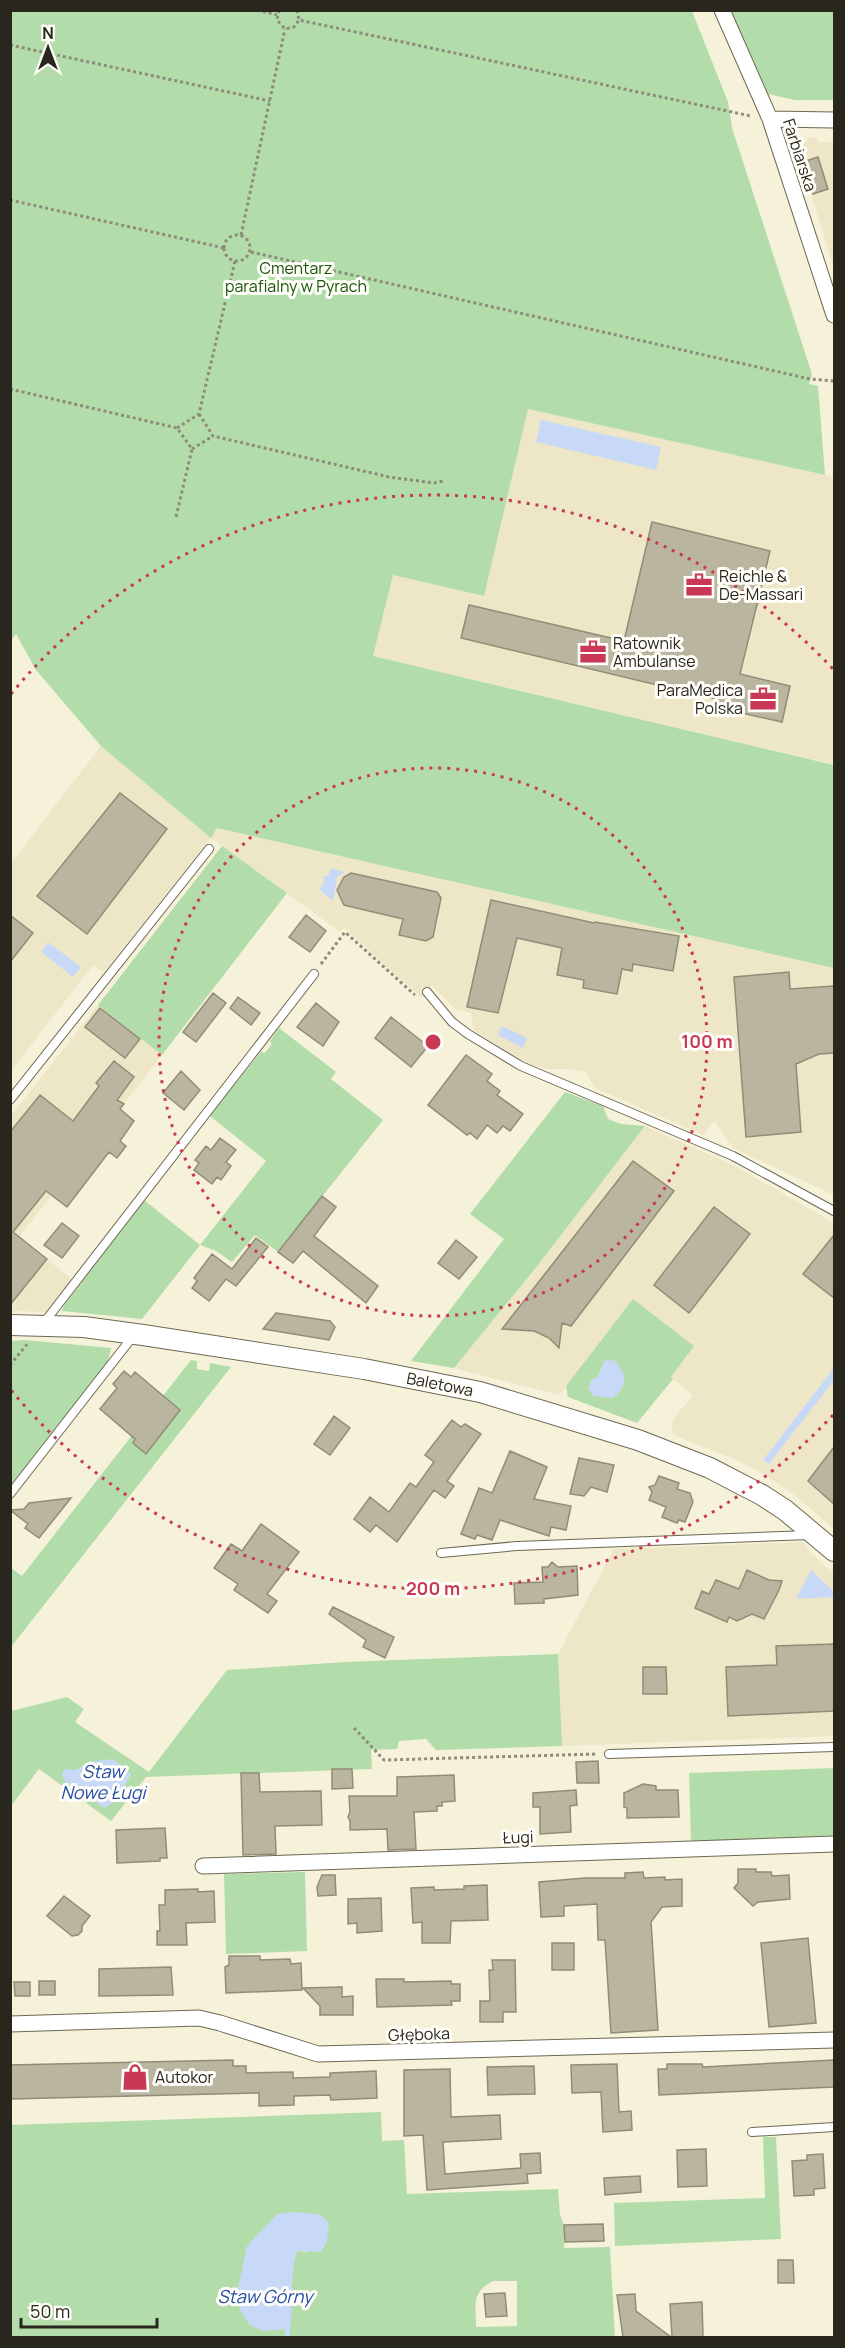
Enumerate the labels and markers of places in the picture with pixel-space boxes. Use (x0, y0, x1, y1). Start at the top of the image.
place label: Reichle & De-Massari (719, 565, 803, 605)
office icon: Reichle & De-Massari (684, 570, 714, 600)
place label: Ratownik Ambulanse (613, 632, 696, 672)
office icon: Ratownik Ambulanse (578, 637, 608, 667)
place label: ParaMedica Polska (657, 679, 743, 719)
office icon: ParaMedica Polska (748, 684, 778, 714)
centre of rings (423, 1032, 443, 1052)
shop icon: Autokor (120, 2062, 150, 2092)
place label: Autokor (155, 2066, 213, 2088)

